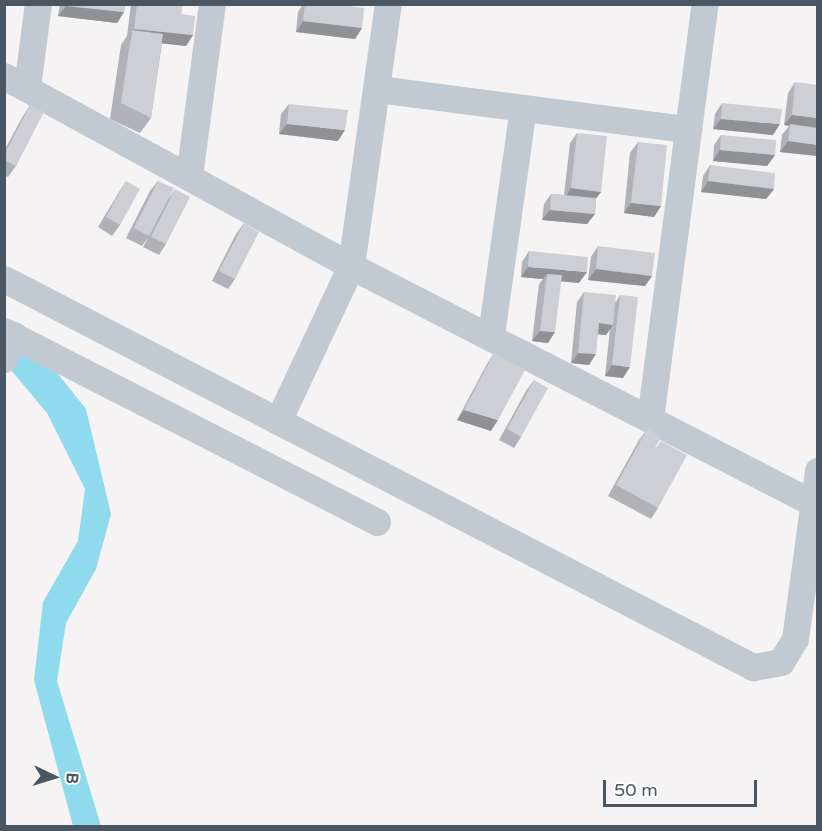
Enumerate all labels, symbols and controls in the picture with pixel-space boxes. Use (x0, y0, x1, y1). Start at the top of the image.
north arrow (24, 747, 84, 807)
scale bar (606, 768, 760, 806)
text: B (62, 772, 82, 784)
text: 50 m (614, 779, 658, 801)

